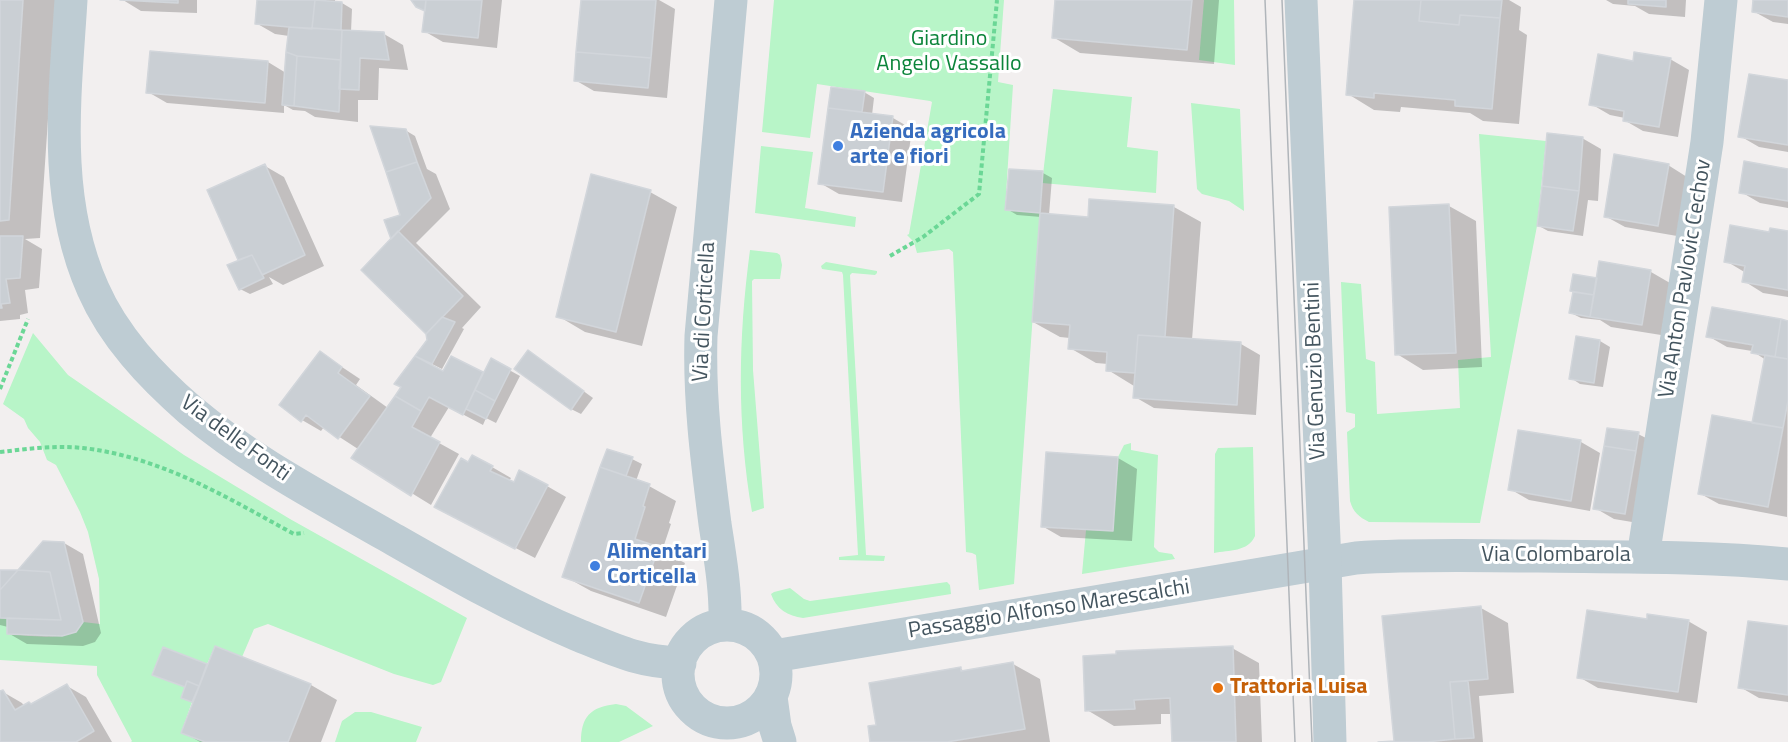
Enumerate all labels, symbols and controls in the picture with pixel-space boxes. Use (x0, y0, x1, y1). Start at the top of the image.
park label: Giardino Angelo Vassallo (876, 27, 1022, 78)
place label: Azienda agricola arte e fiori (850, 120, 1006, 172)
marker: Azienda agricola arte e fiori (831, 139, 845, 153)
street label: Via Anton Pavlovic Cechov (1654, 158, 1718, 400)
street label: Via di Corticella (688, 241, 722, 383)
street label: Via Genuzio Bentini (1300, 281, 1332, 461)
street label: Via delle Fonti (175, 390, 295, 488)
place label: Alimentari Corticella (607, 540, 707, 592)
street label: Via Colombarola (1481, 543, 1631, 569)
marker: Alimentari Corticella (588, 559, 602, 573)
street label: Passaggio Alfonso Marescalchi (906, 575, 1192, 645)
place label: Trattoria Luisa (1230, 675, 1367, 701)
marker: Trattoria Luisa (1211, 681, 1225, 695)

